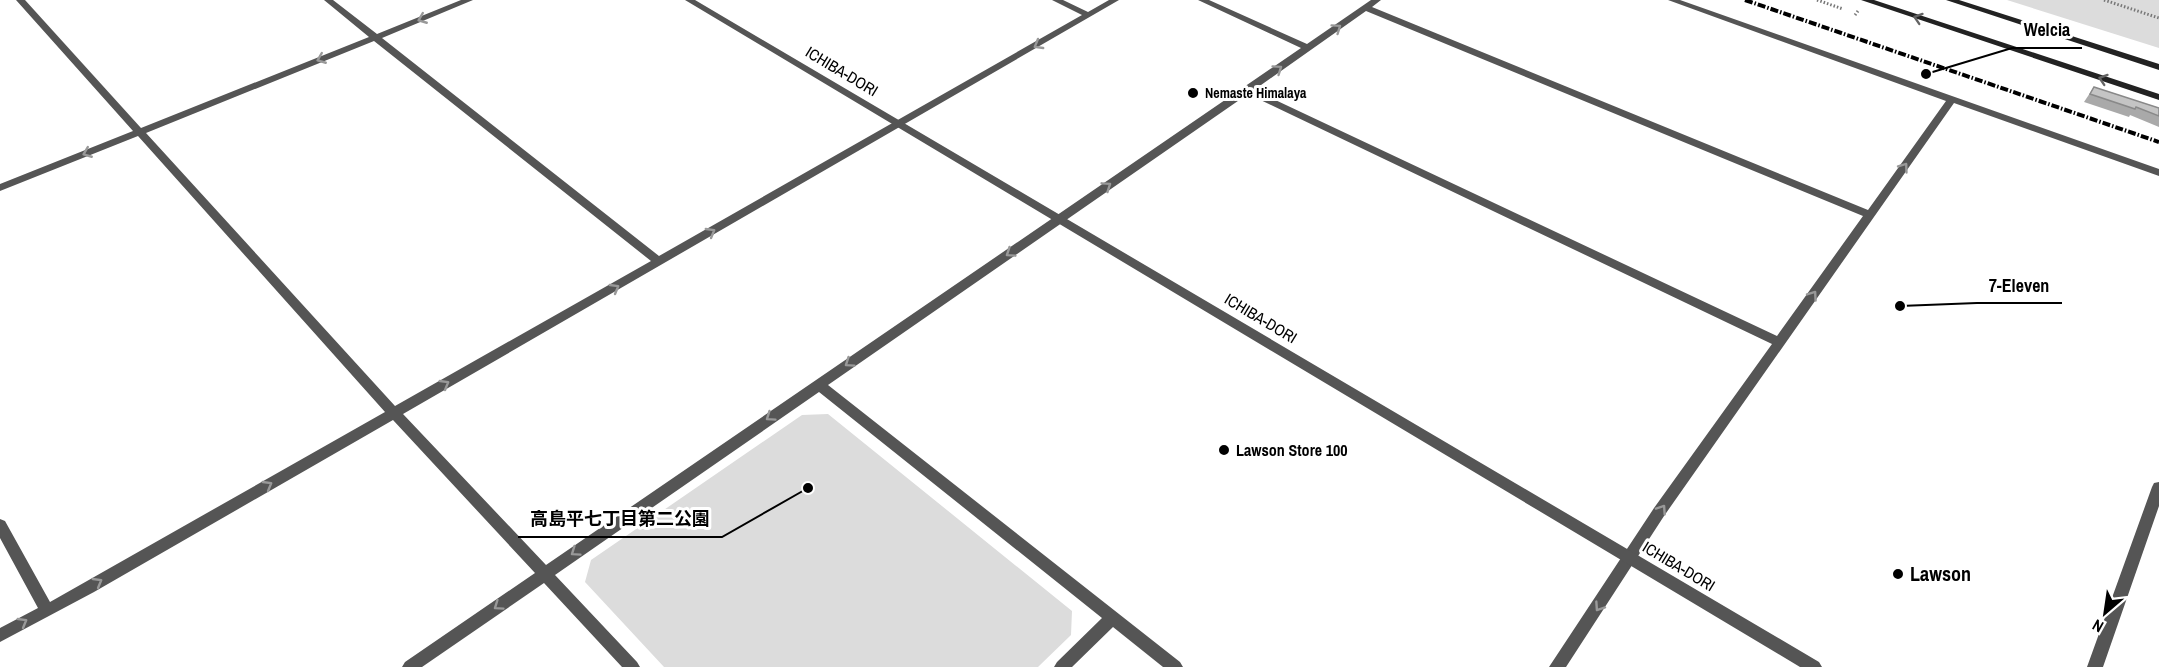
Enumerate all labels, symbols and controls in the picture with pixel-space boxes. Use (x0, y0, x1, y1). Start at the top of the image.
one-way arrow (417, 12, 428, 24)
one-way arrow (1913, 12, 1924, 25)
callout: Welcia (2012, 12, 2082, 48)
text: Welcia (2024, 17, 2071, 42)
one-way arrow (1331, 24, 1342, 35)
one-way arrow (1034, 37, 1044, 49)
street label: ICHIBA-DORI (802, 41, 882, 101)
one-way arrow (316, 52, 327, 64)
one-way arrow (1271, 65, 1282, 76)
one-way arrow (2098, 73, 2109, 86)
place label: Nemaste Himalaya (1205, 84, 1307, 102)
marker: Nemaste Himalaya (1186, 86, 1200, 100)
one-way arrow (82, 146, 93, 158)
one-way arrow (1896, 163, 1907, 174)
one-way arrow (1100, 182, 1111, 193)
one-way arrow (705, 228, 715, 240)
one-way arrow (1006, 245, 1017, 256)
callout: 7-Eleven (1977, 267, 2062, 303)
text: 7-Eleven (1989, 273, 2049, 298)
one-way arrow (608, 283, 619, 295)
street label: ICHIBA-DORI (1221, 288, 1301, 348)
one-way arrow (1806, 290, 1817, 301)
one-way arrow (845, 356, 856, 367)
one-way arrow (439, 380, 449, 391)
one-way arrow (766, 410, 777, 421)
place label: Lawson Store 100 (1236, 439, 1348, 461)
marker: Lawson Store 100 (1217, 443, 1231, 457)
one-way arrow (261, 481, 272, 493)
callout: 高島平七丁目第二公園 (518, 501, 722, 537)
one-way arrow (1655, 504, 1666, 515)
text: 高島平七丁目第二公園 (530, 506, 710, 531)
street label: ICHIBA-DORI (1639, 536, 1719, 596)
one-way arrow (571, 545, 582, 556)
place label: Lawson (1910, 560, 1971, 587)
marker: Lawson (1891, 567, 1905, 581)
one-way arrow (92, 578, 102, 589)
north arrow (2075, 583, 2135, 643)
one-way arrow (494, 599, 505, 610)
one-way arrow (1595, 600, 1606, 611)
text: N (2088, 614, 2107, 638)
one-way arrow (17, 618, 27, 629)

